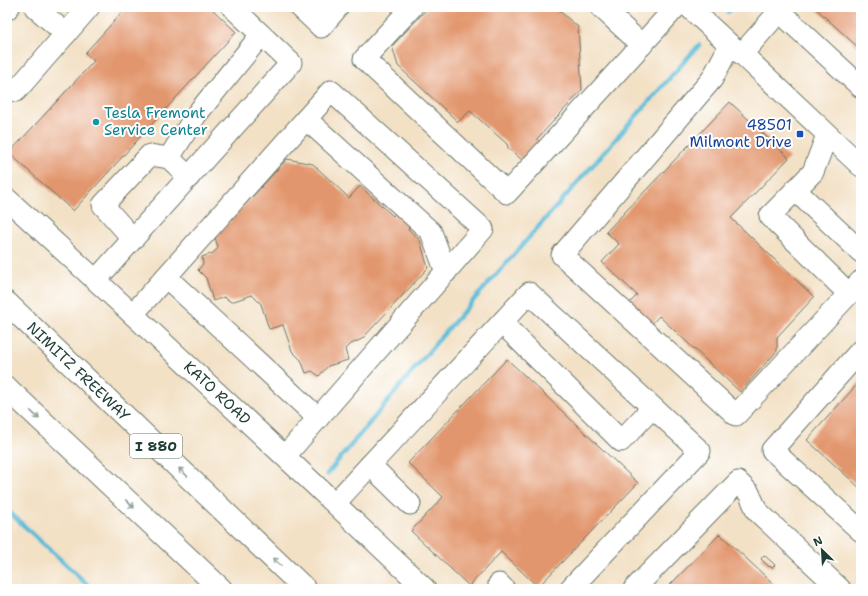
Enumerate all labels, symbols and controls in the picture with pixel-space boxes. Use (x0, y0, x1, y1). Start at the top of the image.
place label: Tesla Fremont Service Center (104, 103, 208, 140)
place label: 48501 Milmont Drive (689, 115, 792, 152)
marker: Tesla Fremont Service Center (91, 117, 101, 127)
marker: 48501 Milmont Drive (795, 129, 805, 139)
street label: NIMITZ FREEWAY (23, 317, 134, 426)
street label: KATO ROAD (179, 357, 255, 429)
one-way arrow (30, 410, 40, 419)
road number: I 880 (130, 434, 182, 458)
one-way arrow (178, 467, 188, 477)
one-way arrow (125, 499, 135, 508)
north arrow (802, 530, 842, 570)
text: N (811, 533, 825, 550)
one-way arrow (272, 557, 282, 567)

